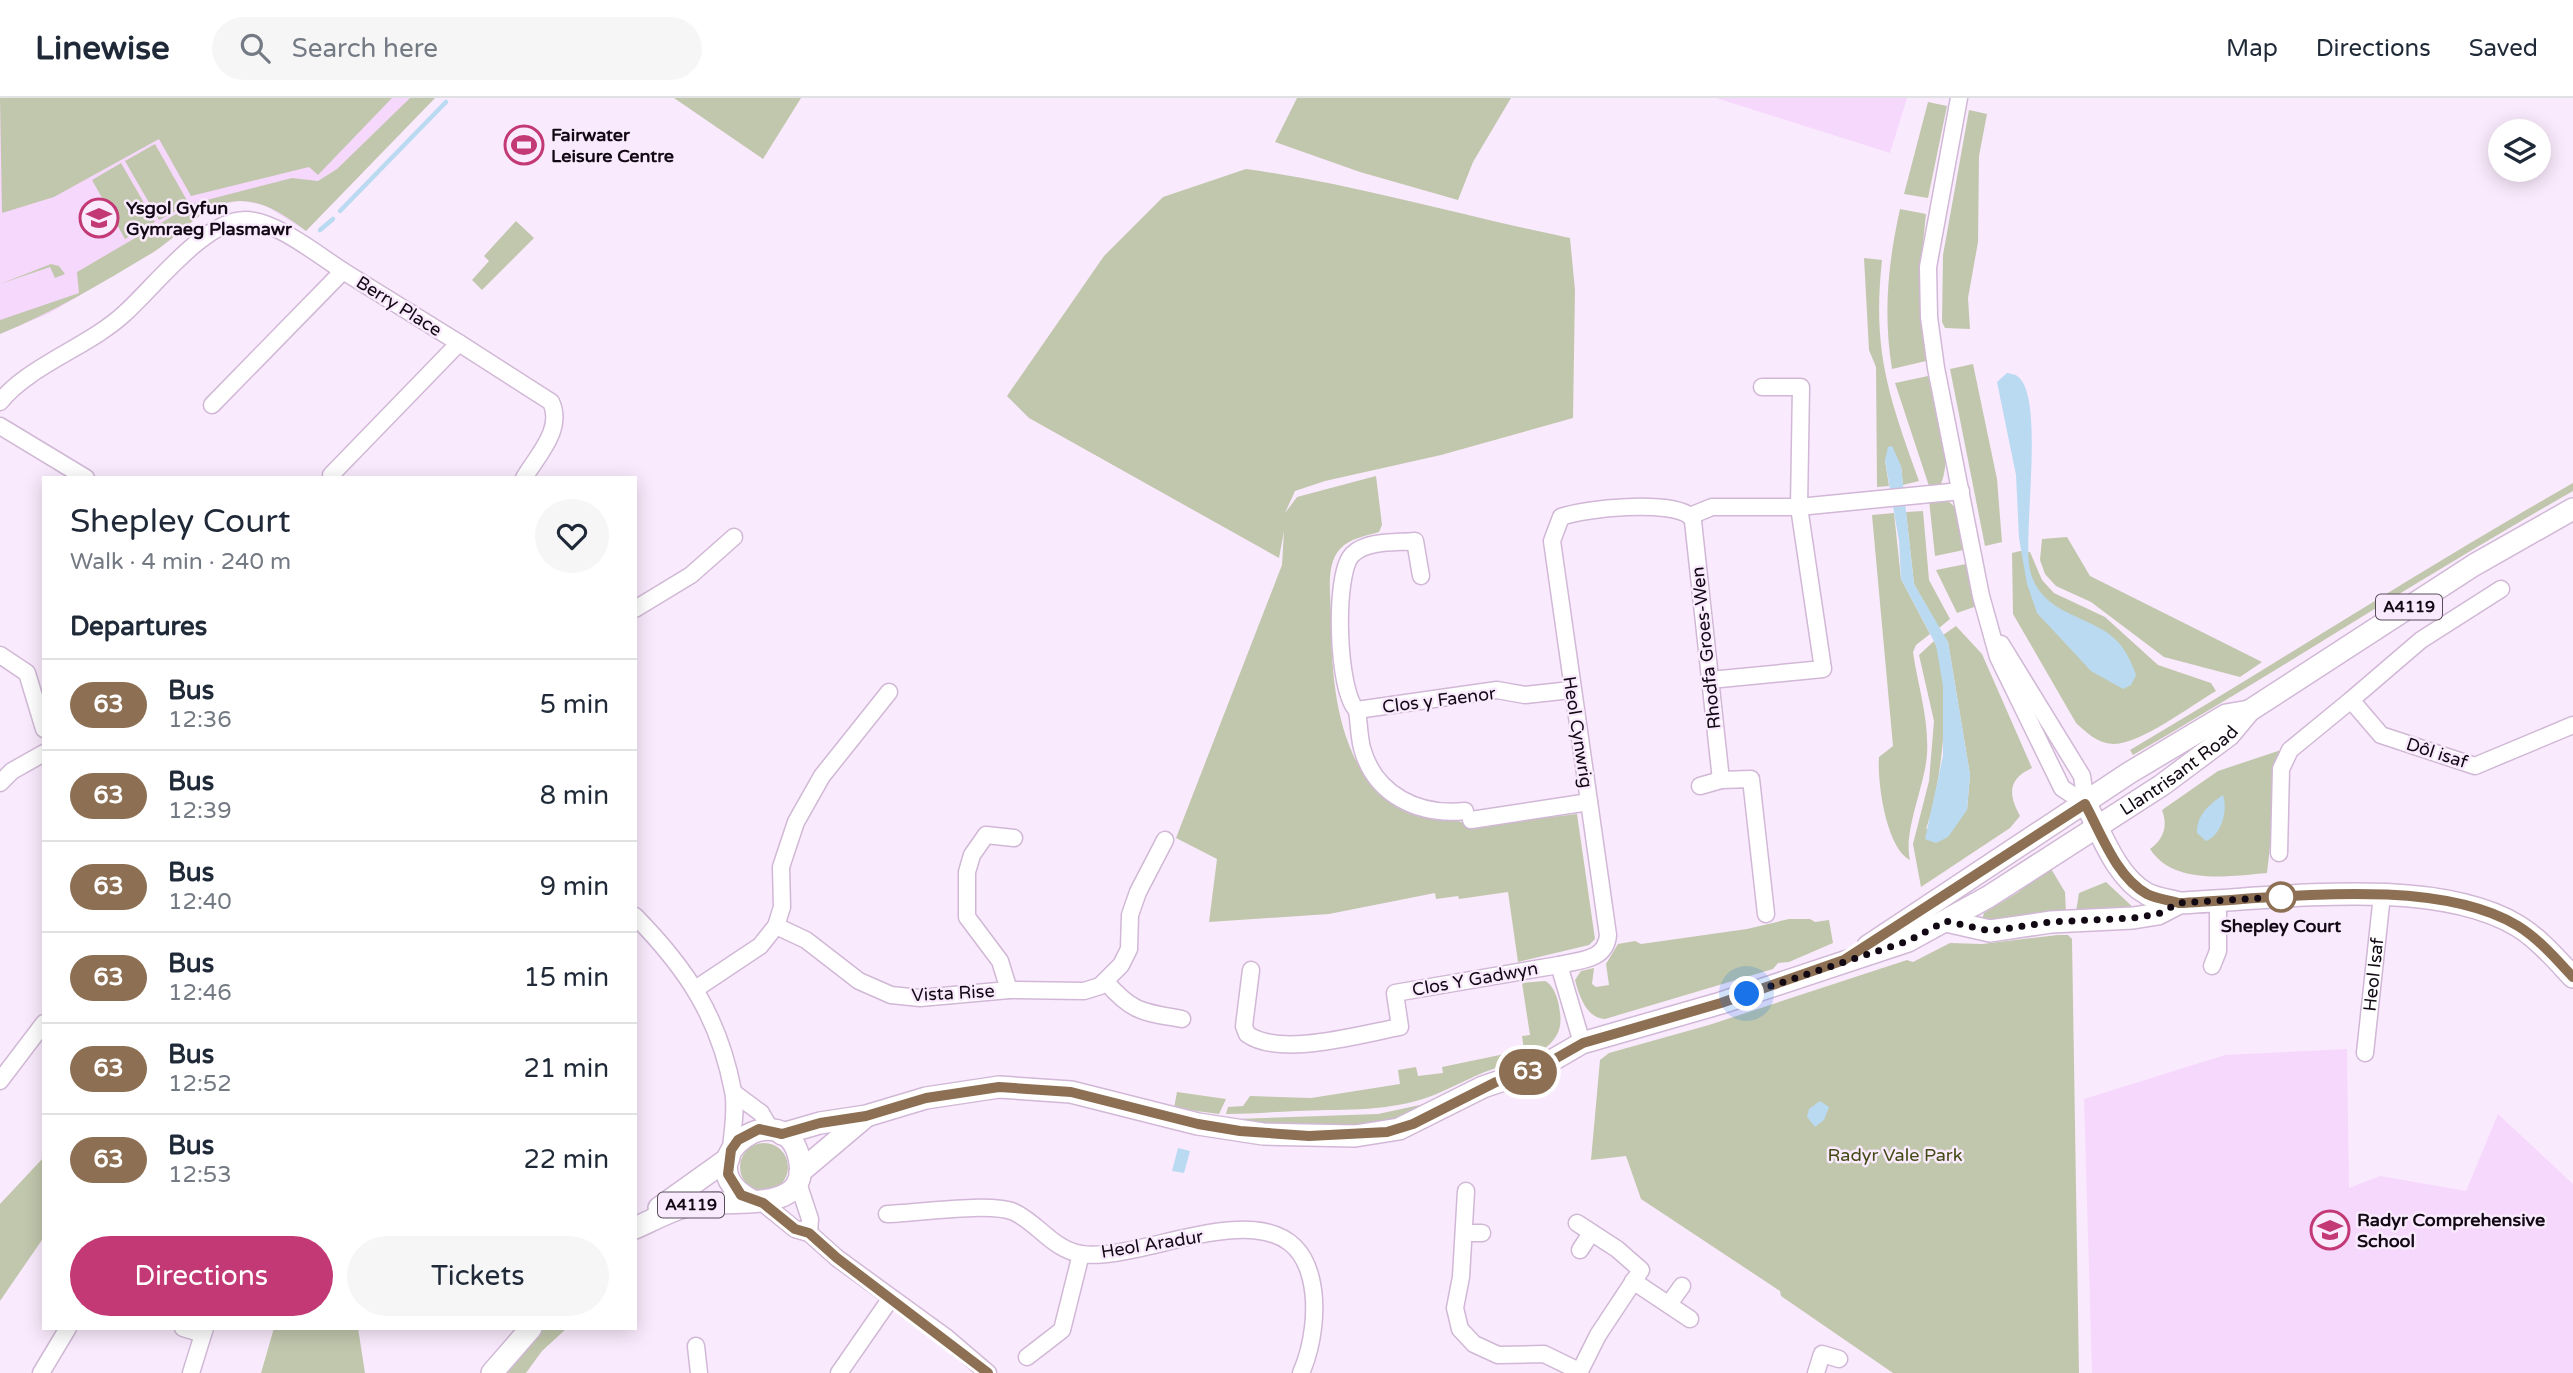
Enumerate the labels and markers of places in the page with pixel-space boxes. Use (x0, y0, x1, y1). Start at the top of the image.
sports icon: Fairwater Leisure Centre (503, 124, 545, 166)
place label: Fairwater Leisure Centre (551, 124, 674, 167)
school or university icon: Ysgol Gyfun Gymraeg Plasmawr (78, 197, 120, 239)
place label: Ysgol Gyfun Gymraeg Plasmawr (126, 197, 293, 240)
marker: Shepley Court (2266, 882, 2296, 912)
place label: Shepley Court (2221, 915, 2341, 937)
school or university icon: Radyr Comprehensive School (2309, 1209, 2351, 1251)
place label: Radyr Comprehensive School (2357, 1209, 2545, 1252)

